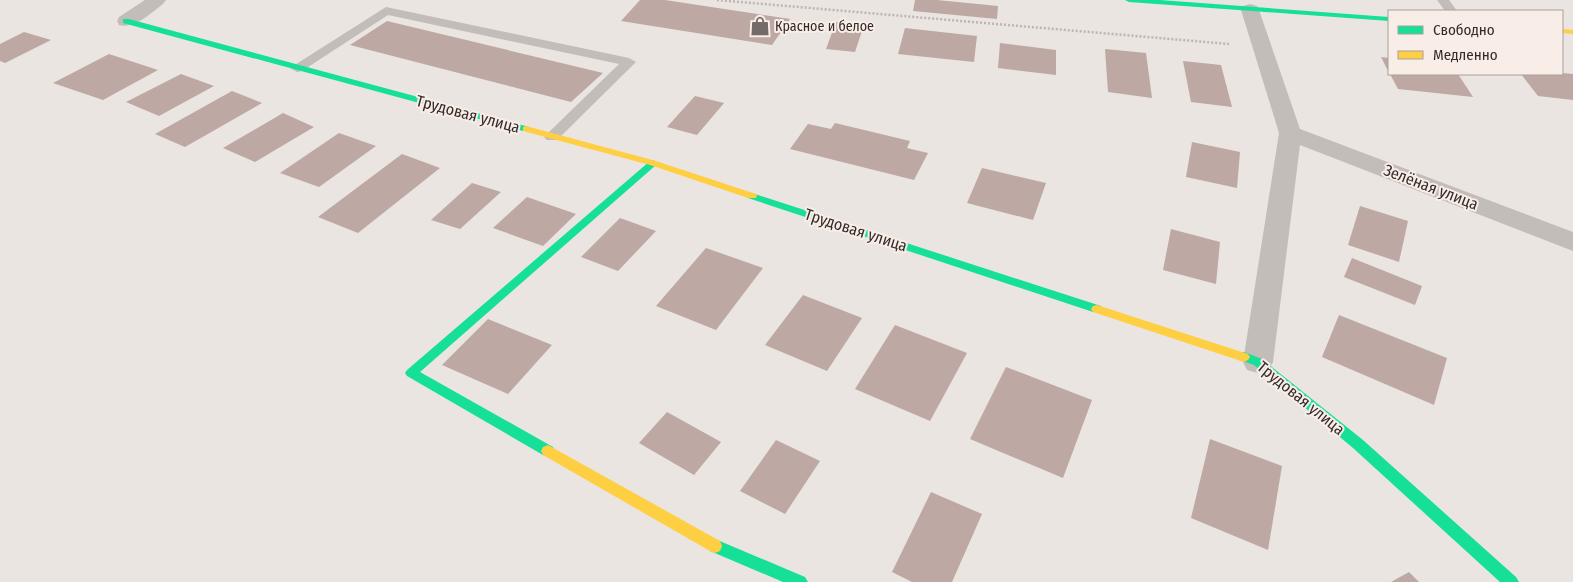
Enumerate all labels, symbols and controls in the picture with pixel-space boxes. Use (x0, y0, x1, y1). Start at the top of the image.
legend (1388, 10, 1563, 75)
shop icon: Красное и белое (749, 15, 771, 37)
place label: Красное и белое (775, 18, 874, 35)
text: Свободно (1433, 21, 1495, 39)
text: Медленно (1433, 46, 1498, 64)
street label: Трудовая улица (414, 91, 522, 137)
street label: Зелёная улица (1381, 160, 1481, 214)
street label: Трудовая улица (802, 204, 910, 256)
street label: Трудовая улица (1254, 357, 1349, 439)

